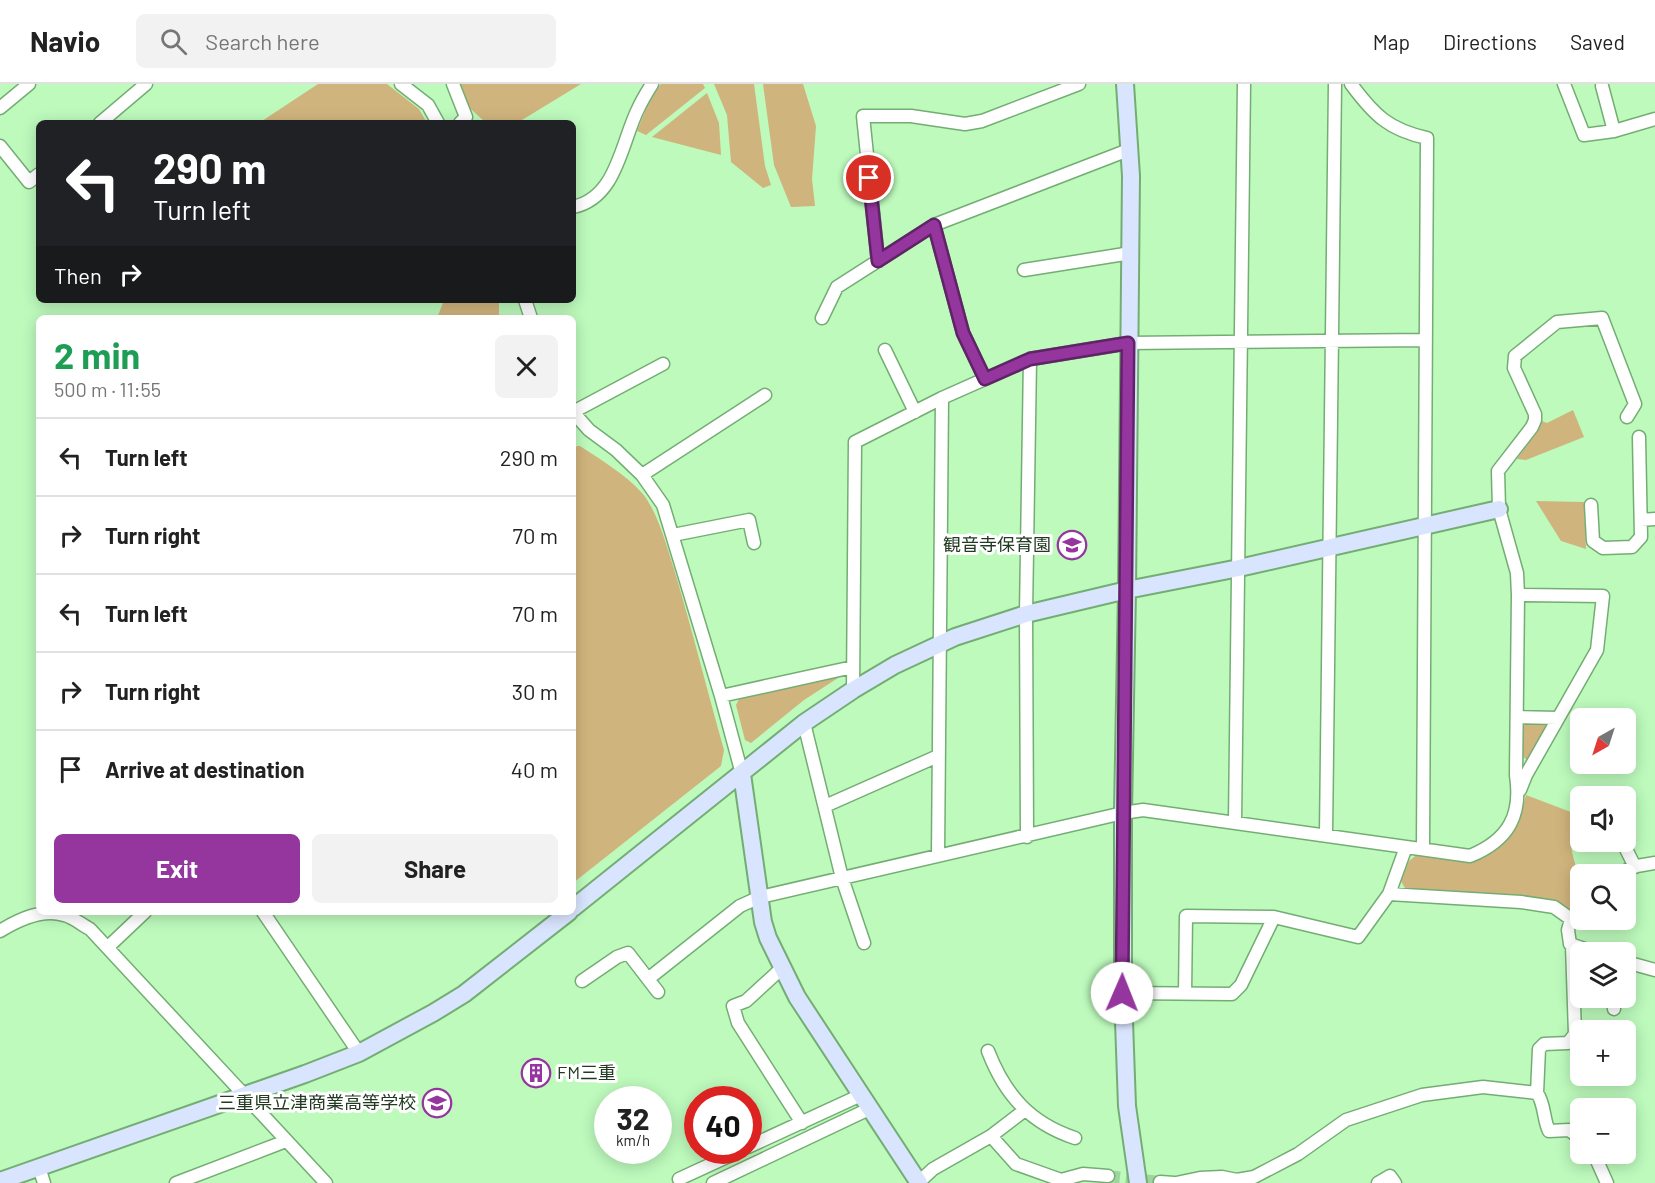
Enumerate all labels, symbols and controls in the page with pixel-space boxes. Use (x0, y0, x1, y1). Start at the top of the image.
search box (136, 14, 556, 68)
text: Navio (30, 24, 100, 58)
icon: search (157, 25, 190, 58)
text: Search here (205, 28, 320, 54)
text: Map (1373, 29, 1410, 54)
text: Directions (1443, 29, 1537, 54)
text: Saved (1570, 29, 1625, 54)
text: 290 m (153, 142, 266, 192)
icon: left (54, 144, 132, 222)
pin (843, 152, 894, 203)
icon: arrive (852, 161, 885, 194)
text: Turn left (153, 193, 251, 225)
icon: right (114, 258, 147, 291)
text: Then (54, 262, 102, 288)
text: 2 min (54, 333, 140, 376)
button: close (495, 335, 558, 398)
text: 500 m · 11:55 (54, 377, 161, 401)
icon: left (54, 441, 87, 474)
text: Turn left (105, 444, 188, 470)
text: 290 m (500, 444, 558, 470)
icon: right (54, 519, 87, 552)
text: Turn right (105, 522, 200, 548)
text: 70 m (513, 522, 558, 548)
school or university icon: 観音寺保育園 (1056, 529, 1088, 561)
place label: 観音寺保育園 (943, 533, 1051, 555)
icon: left (54, 597, 87, 630)
text: Turn left (105, 600, 188, 626)
text: 70 m (513, 600, 558, 626)
icon: right (54, 675, 87, 708)
text: Turn right (105, 678, 200, 704)
text: 30 m (512, 678, 558, 704)
north arrow (1570, 708, 1636, 774)
map controls (1570, 708, 1636, 1164)
icon: arrive (54, 753, 87, 786)
text: Arrive at destination (105, 756, 304, 782)
text: 40 m (511, 756, 558, 782)
button: sound (1570, 786, 1636, 852)
button: Exit (54, 834, 300, 903)
button: Share (312, 834, 558, 903)
button: search (1570, 864, 1636, 930)
button: layers (1570, 942, 1636, 1008)
position arrow (1090, 961, 1154, 1025)
button: + (1570, 1020, 1636, 1086)
building icon: FM三重 (520, 1057, 552, 1089)
place label: FM三重 (557, 1061, 616, 1083)
speed limit sign: 40 (684, 1086, 762, 1164)
school or university icon: 三重県立津商業高等学校 (421, 1087, 453, 1119)
place label: 三重県立津商業高等学校 (218, 1091, 416, 1113)
button: − (1570, 1098, 1636, 1164)
text: 32 (617, 1100, 650, 1136)
text: km/h (616, 1131, 650, 1149)

